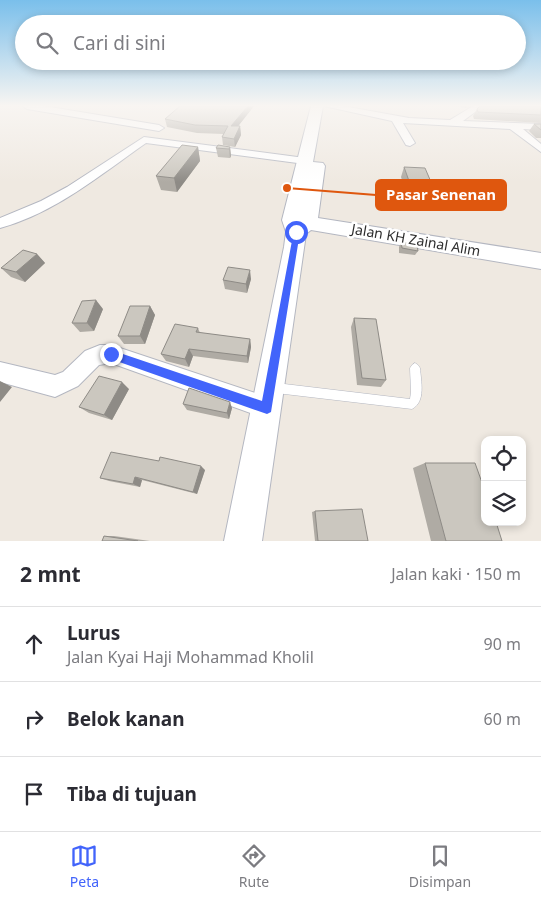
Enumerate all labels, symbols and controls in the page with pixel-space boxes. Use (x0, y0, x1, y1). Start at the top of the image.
search box (15, 15, 526, 70)
icon: search (33, 29, 61, 57)
text: Cari di sini (73, 30, 166, 56)
callout: Pasar Senenan (376, 180, 506, 210)
text: Pasar Senenan (386, 184, 496, 204)
street label: Jalan KH Zainal Alim (348, 218, 482, 260)
route start (285, 221, 308, 244)
route end (100, 343, 123, 366)
map controls (481, 436, 526, 526)
button: locate (481, 436, 526, 481)
button: layers (481, 481, 526, 526)
text: 2 mnt (20, 560, 81, 588)
text: Jalan kaki · 150 m (391, 563, 521, 585)
text: Lurus (67, 620, 120, 646)
icon: ahead (20, 630, 48, 658)
text: 90 m (484, 633, 521, 655)
text: Jalan Kyai Haji Mohammad Kholil (67, 646, 314, 668)
icon: right (20, 705, 48, 733)
text: Belok kanan (67, 706, 184, 732)
text: 60 m (484, 708, 521, 730)
icon: arrive (20, 780, 48, 808)
text: Tiba di tujuan (67, 781, 197, 807)
tab: Peta (70, 842, 99, 891)
tab: Rute (239, 842, 269, 891)
tab: Disimpan (409, 842, 471, 891)

